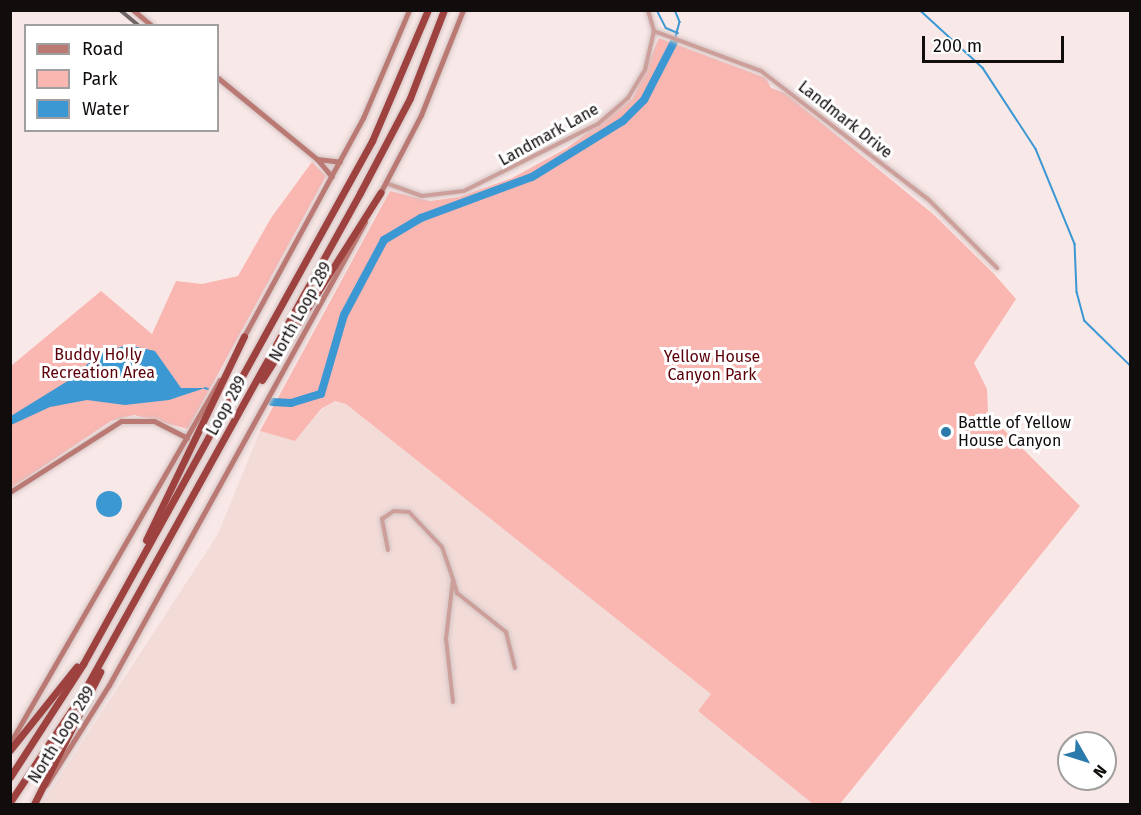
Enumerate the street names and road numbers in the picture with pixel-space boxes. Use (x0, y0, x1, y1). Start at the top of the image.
street label: Landmark Drive (794, 77, 896, 163)
street label: Landmark Lane (496, 100, 602, 170)
street label: North Loop 289 (266, 259, 336, 365)
street label: Loop 289 (203, 373, 251, 439)
street label: North Loop 289 (25, 683, 99, 787)

